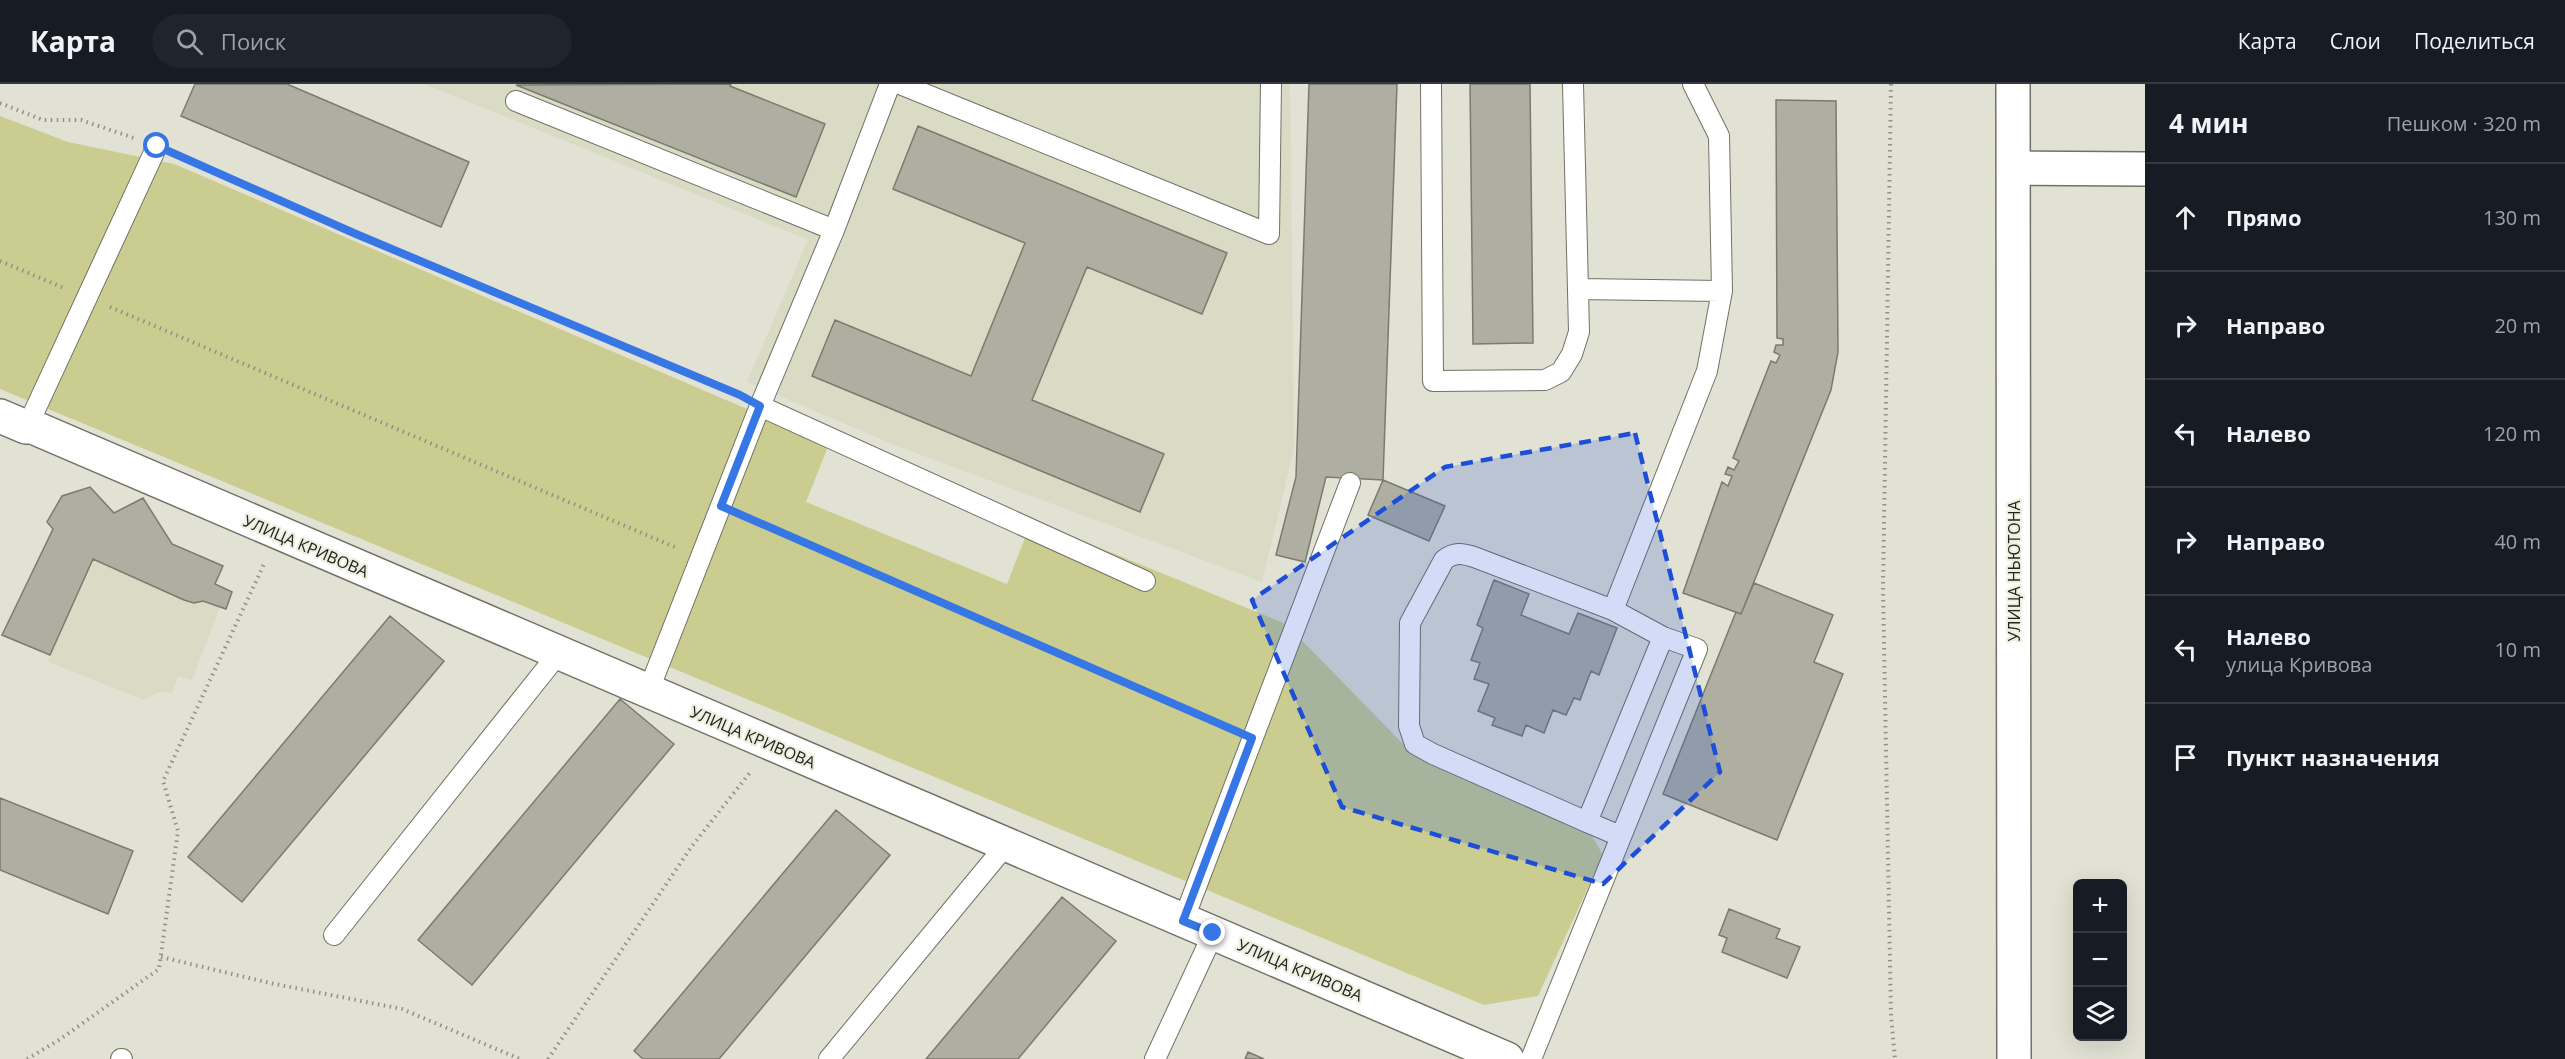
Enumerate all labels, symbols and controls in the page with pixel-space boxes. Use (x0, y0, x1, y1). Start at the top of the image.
search box (152, 14, 572, 68)
text: Карта (30, 22, 116, 60)
icon: search (173, 25, 206, 58)
text: Поиск (221, 26, 286, 56)
text: Карта (2238, 27, 2297, 55)
text: Слои (2330, 27, 2381, 55)
text: Поделиться (2414, 27, 2535, 55)
text: 4 мин (2169, 105, 2249, 141)
text: Пешком · 320 m (2387, 110, 2541, 137)
route start (143, 132, 169, 158)
icon: ahead (2169, 201, 2202, 234)
text: Прямо (2226, 202, 2302, 232)
text: 130 m (2483, 204, 2541, 231)
icon: right (2169, 309, 2202, 342)
text: Направо (2226, 310, 2325, 340)
text: 20 m (2494, 312, 2541, 339)
icon: left (2169, 417, 2202, 450)
text: Налево (2226, 418, 2311, 448)
text: 120 m (2483, 420, 2541, 447)
street label: УЛИЦА НЬЮТОНА (2003, 500, 2025, 642)
street label: УЛИЦА КРИВОВА (240, 510, 373, 583)
icon: right (2169, 525, 2202, 558)
text: Направо (2226, 526, 2325, 556)
text: 40 m (2494, 528, 2541, 555)
text: Налево (2226, 621, 2311, 651)
icon: left (2169, 633, 2202, 666)
text: 10 m (2494, 636, 2541, 663)
text: улица Кривова (2226, 651, 2372, 678)
street label: УЛИЦА КРИВОВА (687, 701, 820, 774)
icon: arrive (2169, 741, 2202, 774)
text: Пункт назначения (2226, 742, 2440, 772)
map controls (2073, 879, 2127, 1041)
button: + (2073, 879, 2127, 933)
route end (1199, 919, 1225, 945)
button: − (2073, 933, 2127, 987)
street label: УЛИЦА КРИВОВА (1234, 934, 1367, 1007)
button: layers (2073, 987, 2127, 1041)

